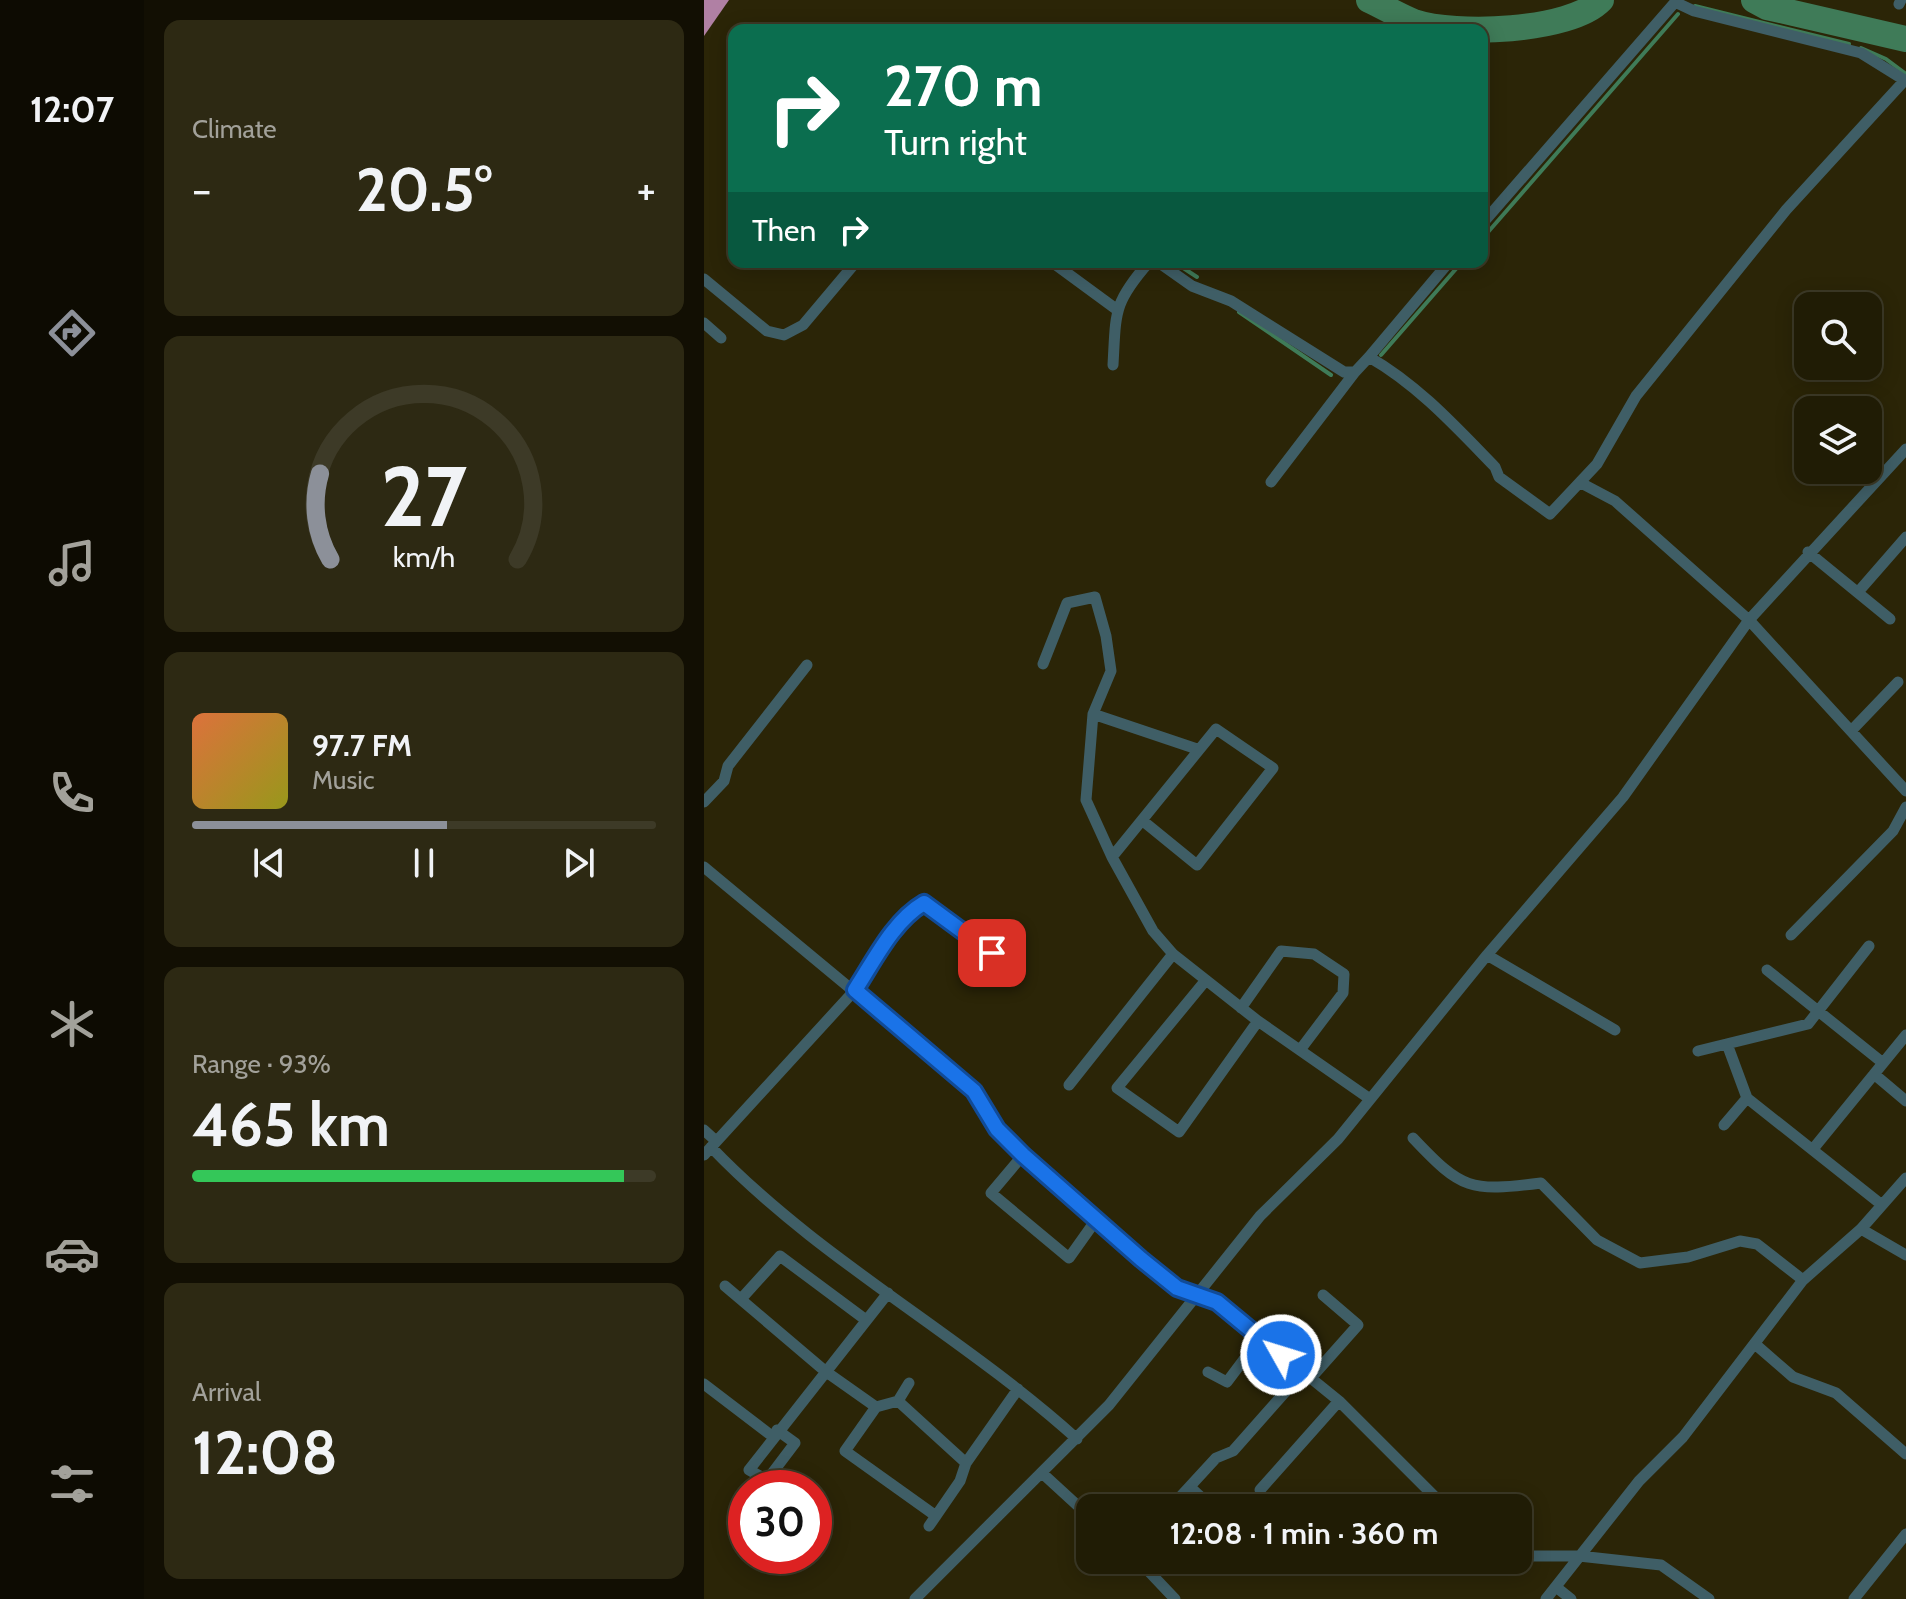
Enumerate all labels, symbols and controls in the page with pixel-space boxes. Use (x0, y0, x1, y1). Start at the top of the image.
text: 270 m (884, 52, 1042, 120)
icon: right (752, 56, 856, 160)
text: 12:07 (30, 87, 114, 131)
text: Climate (192, 113, 277, 145)
text: Turn right (884, 120, 1027, 164)
text: 20.5° (356, 153, 492, 226)
text: − (192, 163, 211, 216)
text: + (637, 163, 656, 216)
icon: right (832, 208, 876, 252)
text: Then (752, 212, 816, 249)
map controls (1794, 292, 1882, 484)
button: search (1794, 292, 1882, 380)
icon: directions (44, 305, 100, 361)
button: layers (1794, 396, 1882, 484)
text: 27 (381, 445, 467, 546)
icon: music (44, 535, 100, 591)
text: km/h (393, 539, 455, 574)
text: 97.7 FM (312, 727, 412, 764)
text: Music (312, 764, 375, 796)
icon: phone (44, 765, 100, 821)
icon: previous (247, 841, 291, 885)
icon: pause (402, 841, 446, 885)
icon: next (557, 841, 601, 885)
pin (958, 919, 1026, 987)
icon: arrive (970, 931, 1014, 975)
icon: climate (44, 996, 100, 1052)
text: Range · 93% (192, 1048, 331, 1080)
text: 465 km (192, 1088, 390, 1161)
icon: car (44, 1226, 100, 1282)
position arrow (1239, 1313, 1323, 1397)
text: Arrival (192, 1376, 261, 1408)
text: 12:08 (192, 1416, 338, 1489)
icon: filters (44, 1456, 100, 1512)
speed limit sign: 30 (728, 1470, 832, 1574)
text: 12:08 · 1 min · 360 m (1170, 1515, 1438, 1552)

